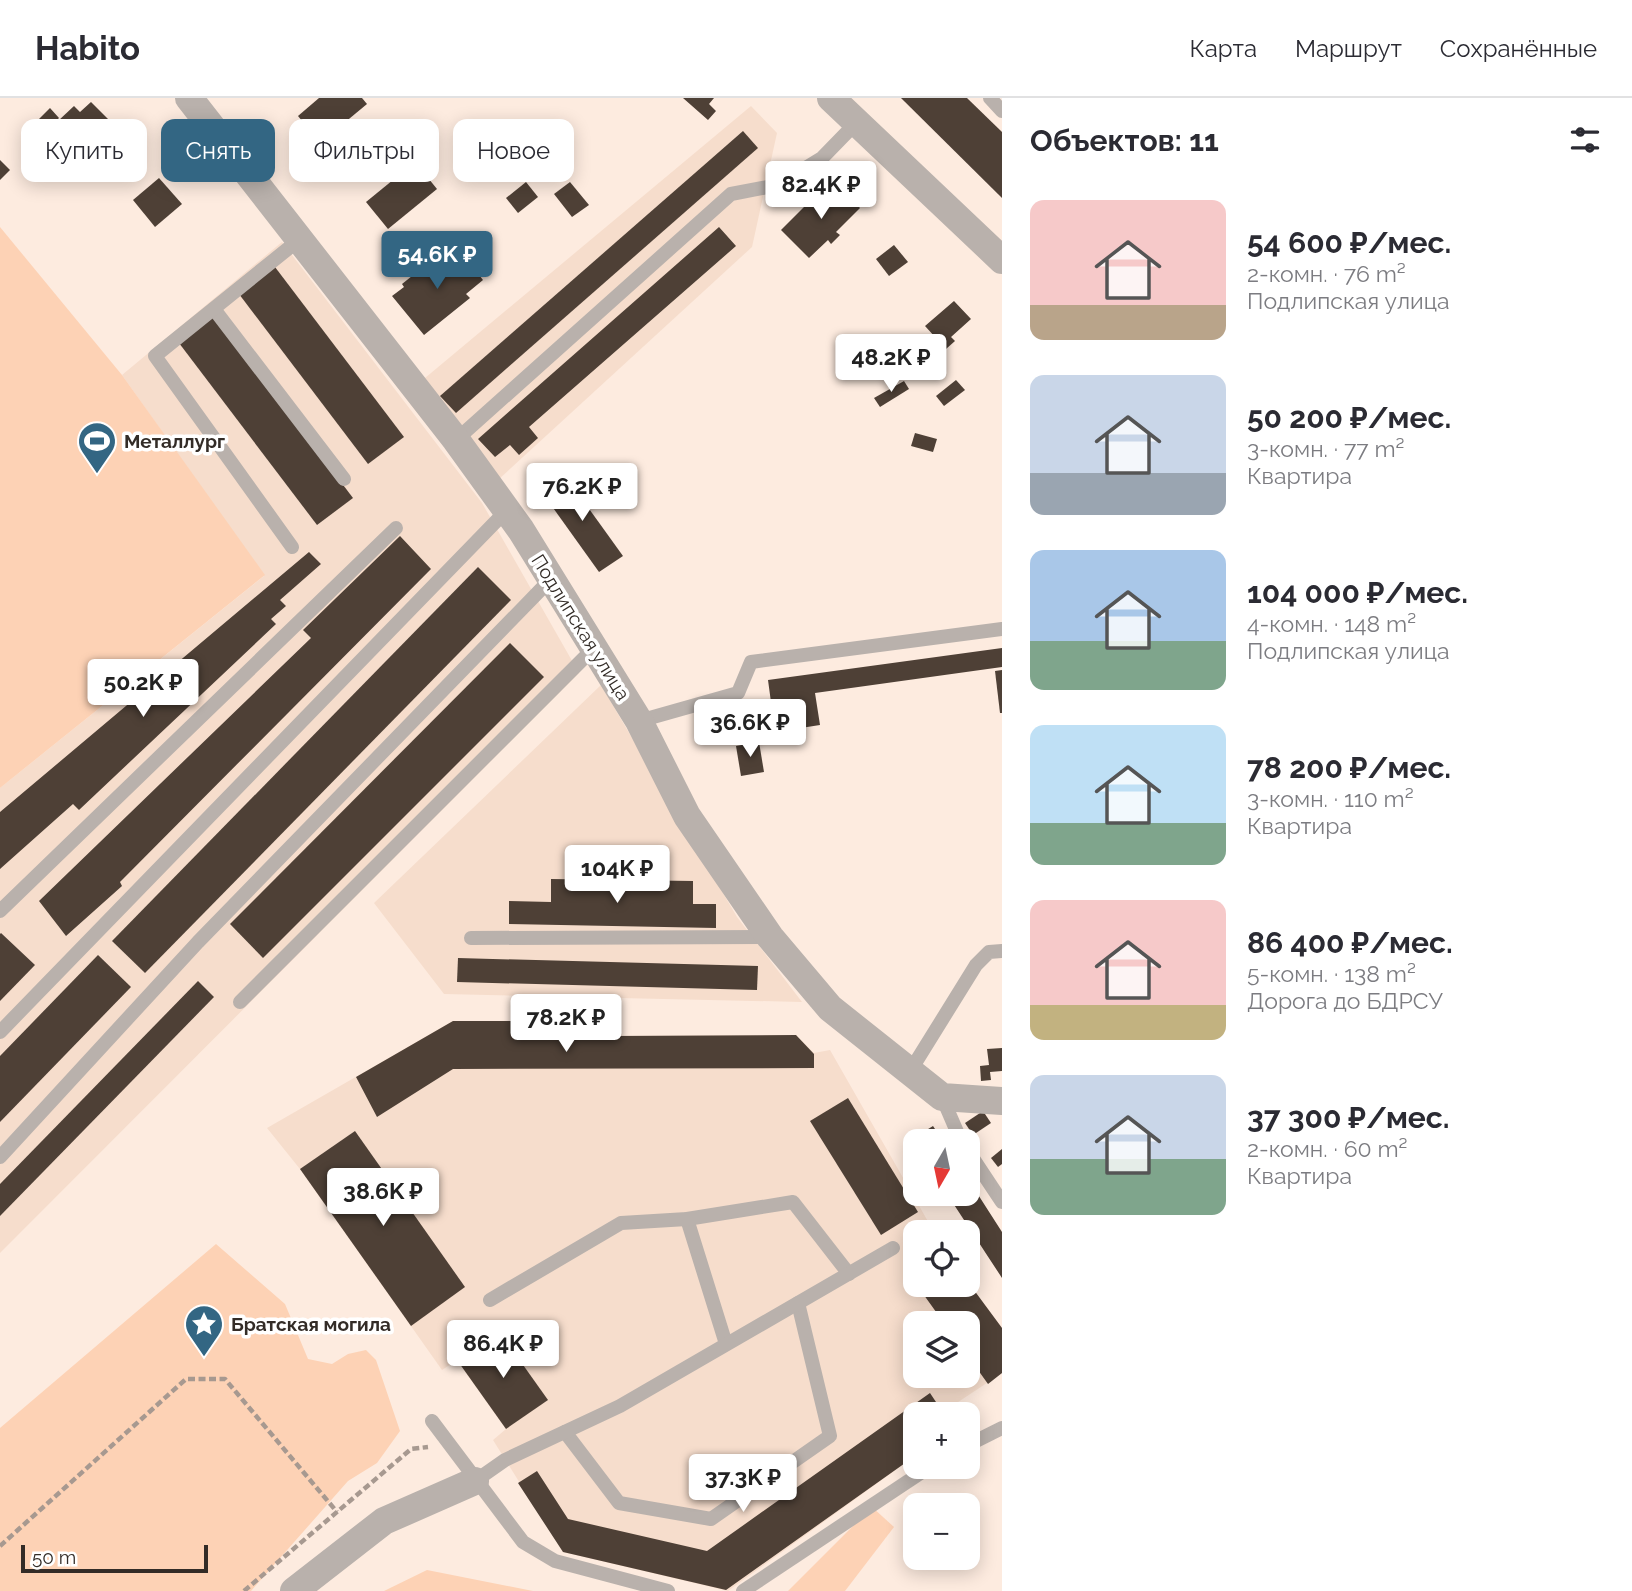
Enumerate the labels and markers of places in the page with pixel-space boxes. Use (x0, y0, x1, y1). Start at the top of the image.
pin: 82.4K ₽ (756, 162, 886, 221)
pin: 54.6K ₽ (372, 232, 502, 291)
pin: 48.2K ₽ (826, 334, 956, 394)
sports icon: Металлург (76, 420, 118, 475)
place label: Металлург (124, 430, 225, 452)
pin: 76.2K ₽ (517, 464, 647, 523)
pin: 50.2K ₽ (78, 660, 208, 719)
pin: 36.6K ₽ (685, 700, 815, 759)
pin: 104K ₽ (560, 846, 674, 905)
pin: 78.2K ₽ (501, 995, 631, 1054)
pin: 38.6K ₽ (318, 1168, 448, 1228)
place icon: Братская могила (183, 1303, 225, 1358)
place label: Братская могила (231, 1313, 391, 1335)
pin: 86.4K ₽ (438, 1320, 568, 1380)
pin: 37.3K ₽ (678, 1454, 808, 1514)

